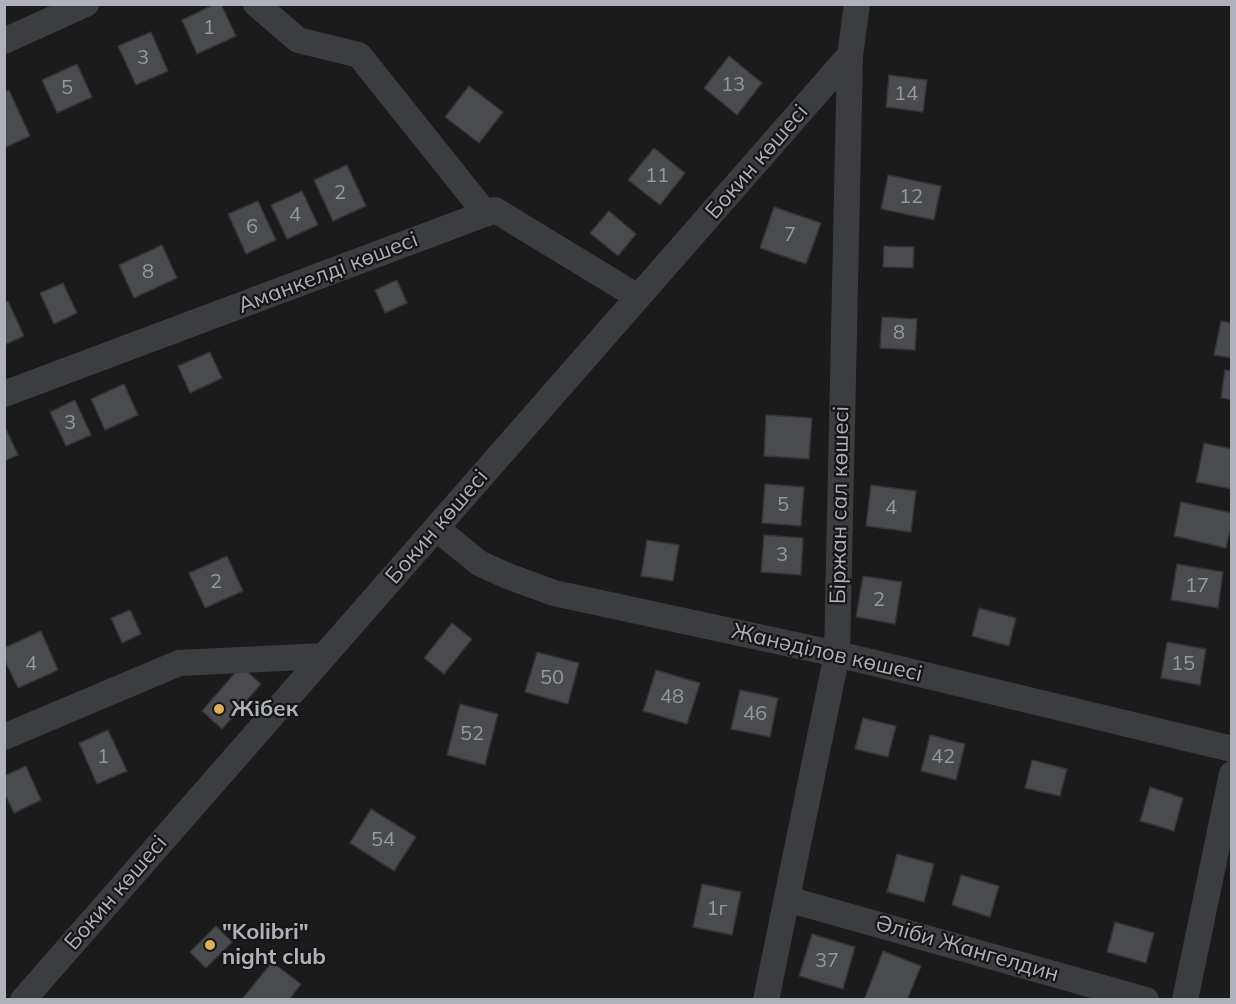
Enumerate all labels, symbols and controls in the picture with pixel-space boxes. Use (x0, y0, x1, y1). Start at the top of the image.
house number: 1 (203, 16, 215, 40)
house number: 3 (137, 46, 149, 70)
house number: 13 (721, 73, 745, 97)
house number: 5 (61, 76, 73, 100)
house number: 14 (894, 82, 918, 106)
street label: Бокин көшесі (700, 99, 814, 225)
house number: 11 (645, 164, 669, 188)
house number: 2 (334, 181, 346, 205)
house number: 12 (899, 185, 923, 209)
house number: 4 (289, 203, 301, 227)
house number: 6 (246, 215, 258, 239)
house number: 7 (784, 223, 796, 247)
street label: Аманкелді көшесі (234, 227, 422, 319)
house number: 8 (142, 260, 154, 284)
house number: 8 (893, 321, 905, 345)
street label: Біржан сал көшесі (825, 406, 855, 604)
house number: 3 (64, 411, 76, 435)
street label: Бокин көшесі (380, 464, 494, 590)
house number: 5 (777, 493, 789, 517)
house number: 4 (885, 496, 897, 520)
house number: 3 (776, 543, 788, 567)
house number: 2 (210, 570, 222, 594)
house number: 17 (1185, 574, 1209, 598)
house number: 2 (873, 588, 885, 612)
street label: Жанәділов көшесі (729, 618, 925, 688)
house number: 4 (25, 652, 37, 676)
house number: 15 (1171, 652, 1195, 676)
house number: 50 (540, 666, 564, 690)
house number: 48 (660, 685, 684, 709)
place label: Жібек (231, 696, 298, 722)
marker: Жібек (212, 702, 226, 716)
house number: 46 (743, 702, 767, 726)
house number: 52 (460, 722, 484, 746)
house number: 1 (97, 745, 109, 769)
house number: 42 (931, 745, 955, 769)
house number: 54 (371, 828, 395, 852)
street label: Бокин көшесі (59, 830, 173, 956)
house number: 1г (707, 897, 727, 921)
street label: Әліби Жангелдин (872, 910, 1062, 988)
place label: "Kolibri" night club (222, 919, 326, 970)
marker: "Kolibri" night club (203, 938, 217, 952)
house number: 37 (815, 949, 839, 973)

